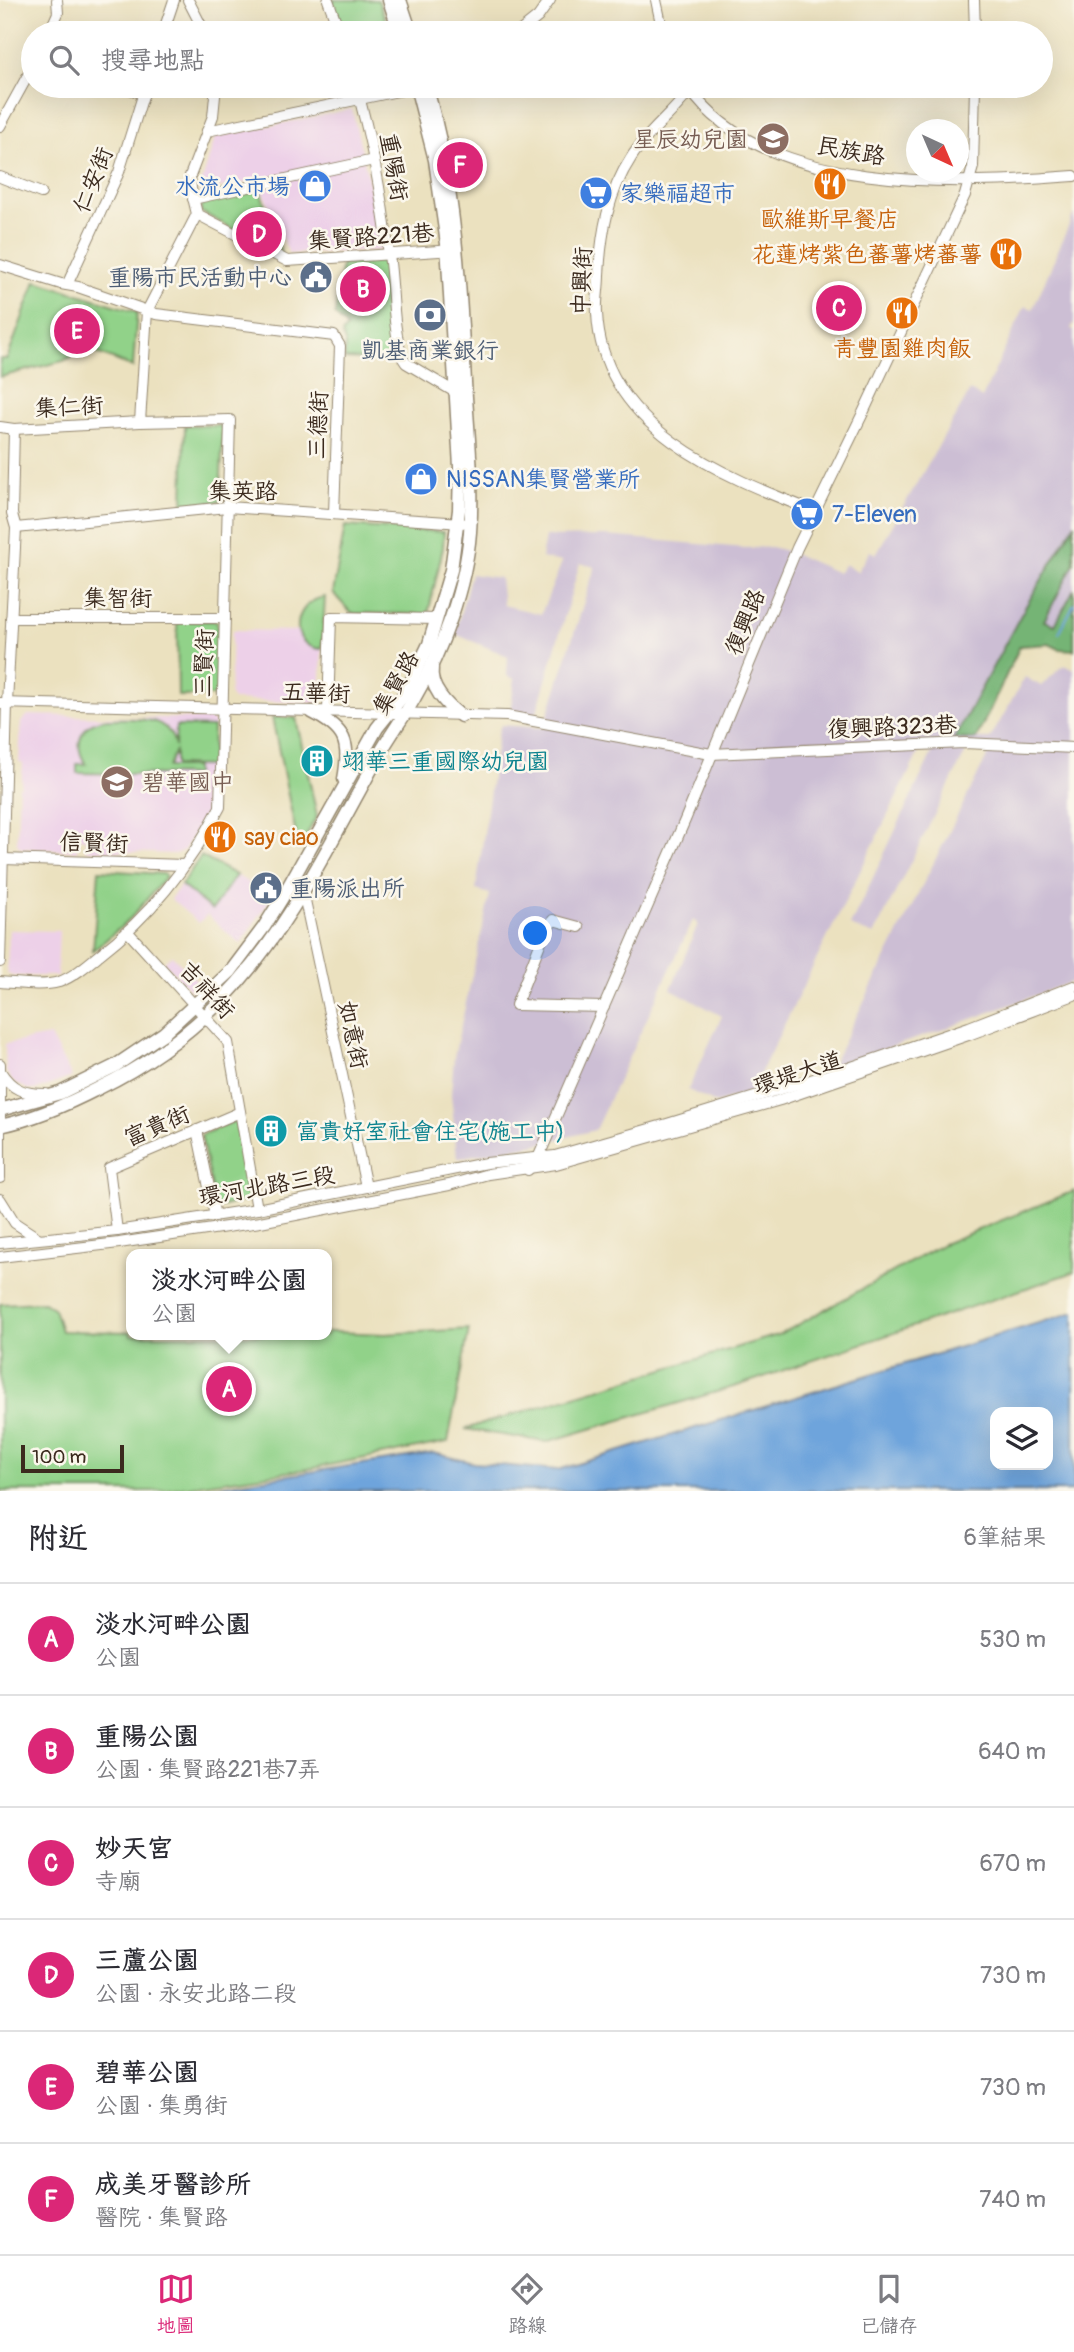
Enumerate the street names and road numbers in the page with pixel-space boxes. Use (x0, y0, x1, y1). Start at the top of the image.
street label: 重陽街 (374, 131, 414, 203)
street label: 民族路 (815, 131, 887, 171)
street label: 仁安街 (67, 143, 119, 217)
street label: 集賢路221巷 (307, 218, 436, 256)
street label: 中興街 (566, 246, 598, 316)
street label: 三德街 (302, 390, 334, 460)
street label: 集仁街 (34, 391, 104, 423)
street label: 集英路 (209, 477, 278, 506)
street label: 集智街 (84, 584, 153, 613)
street label: 復興路 (719, 585, 771, 659)
street label: 三賢街 (188, 628, 220, 698)
street label: 集賢路 (367, 646, 425, 720)
street label: 五華街 (281, 677, 351, 709)
street label: 復興路323巷 (827, 710, 958, 744)
street label: 信賢街 (59, 827, 129, 859)
street label: 吉祥街 (173, 955, 241, 1025)
street label: 如意街 (332, 998, 374, 1072)
street label: 環堤大道 (750, 1045, 846, 1101)
street label: 富貴街 (120, 1099, 194, 1153)
street label: 環河北路三段 (197, 1160, 337, 1212)

